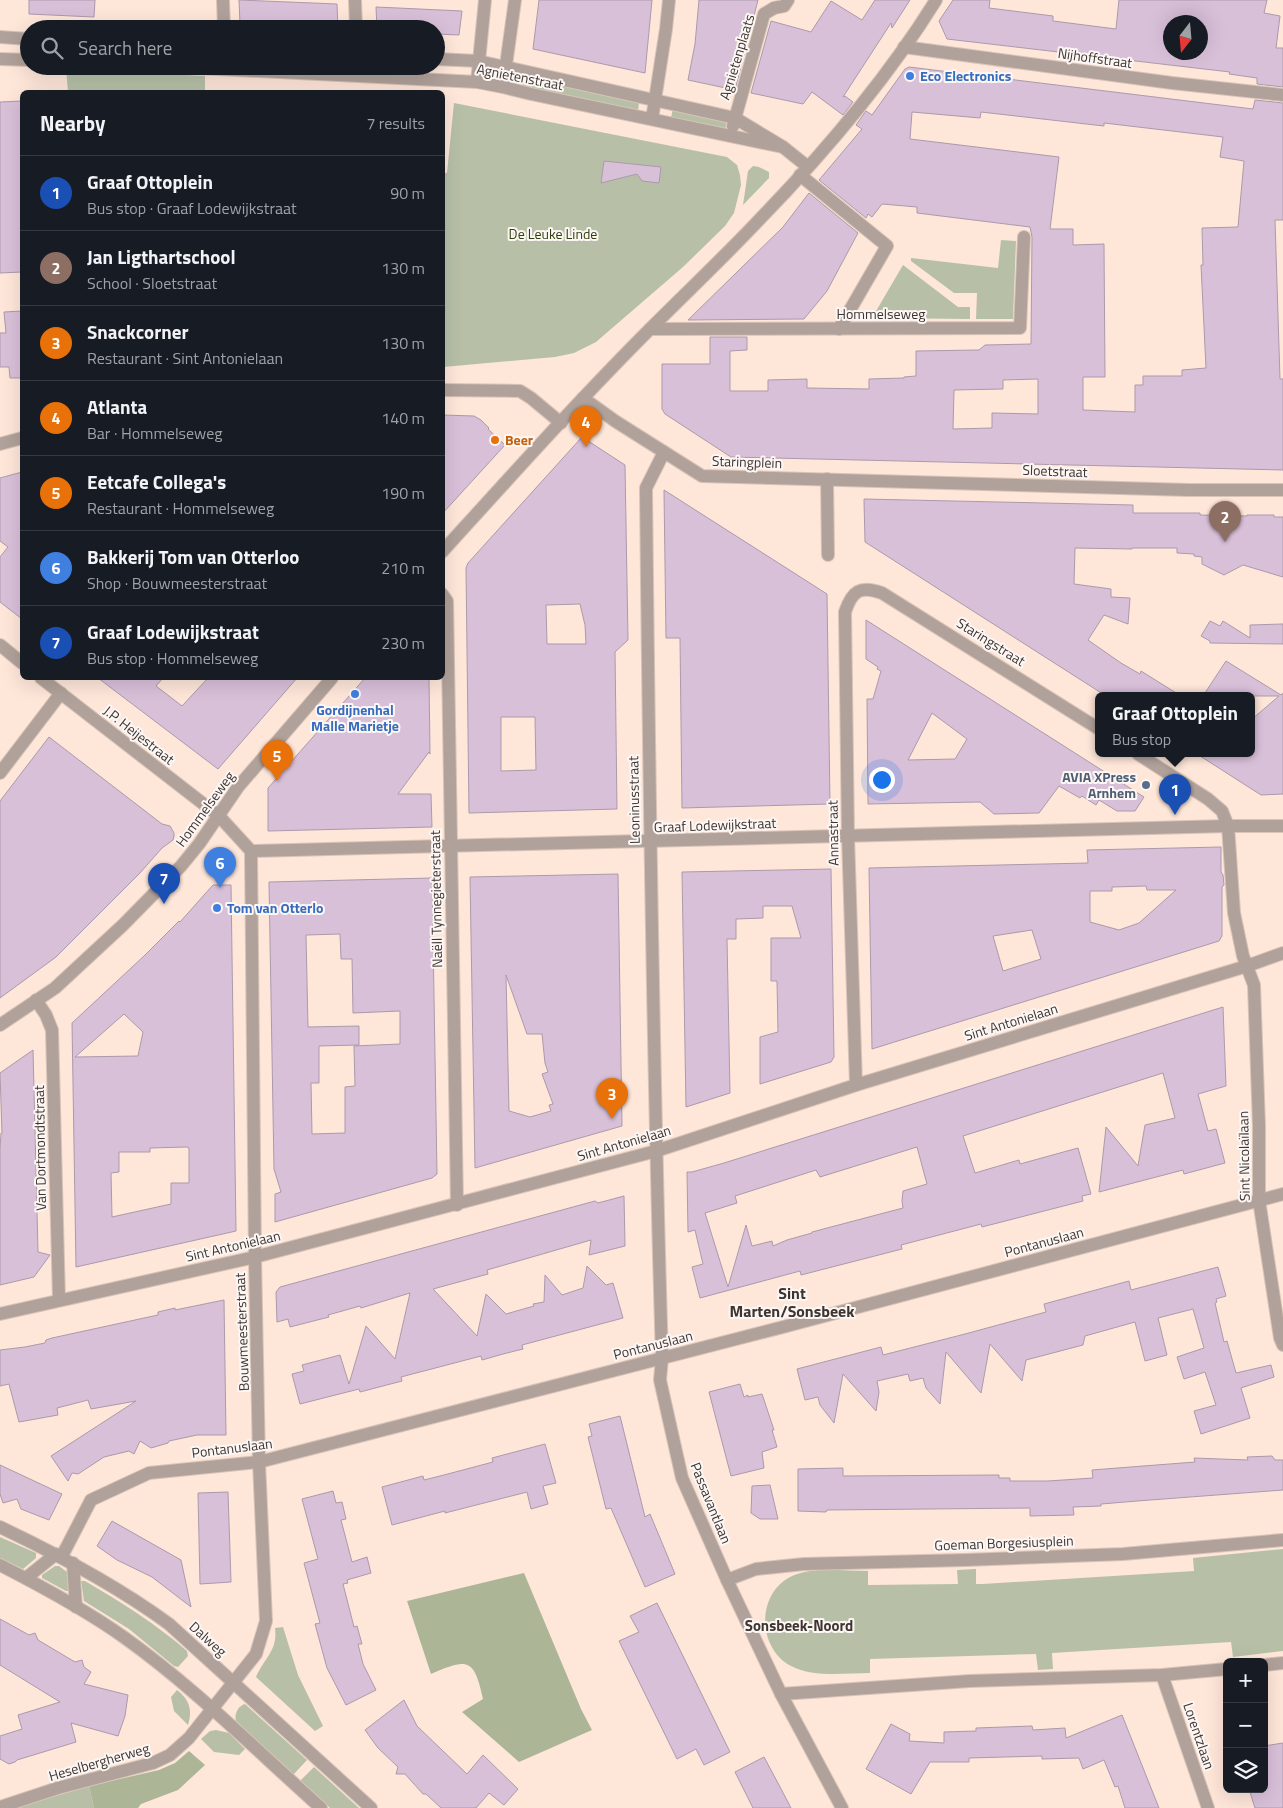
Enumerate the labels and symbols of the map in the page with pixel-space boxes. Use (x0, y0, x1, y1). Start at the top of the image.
street label: Agnietenplaats (714, 11, 760, 102)
north arrow (1163, 15, 1208, 60)
street label: Nijhoffstraat (1056, 42, 1134, 73)
street label: Agnietenstraat (475, 58, 565, 95)
place label: Eco Electronics (920, 65, 1012, 86)
marker: Eco Electronics (904, 70, 916, 82)
park label: De Leuke Linde (509, 223, 597, 244)
street label: Hommelseweg (837, 303, 925, 324)
pin: 4 (570, 406, 602, 447)
place label: Beer (505, 429, 533, 450)
marker: Beer (489, 434, 501, 446)
street label: Staringplein (712, 450, 783, 473)
street label: Sloetstraat (1022, 459, 1088, 482)
pin: 2 (1209, 501, 1241, 542)
street label: Staringstraat (953, 612, 1030, 671)
marker: Gordijnenhal Malle Marietje (349, 688, 361, 700)
place label: Gordijnenhal Malle Marietje (311, 699, 399, 736)
street label: J.P. Heijestraat (99, 700, 179, 769)
pin: 5 (261, 740, 293, 781)
street label: Leoninusstraat (622, 756, 645, 844)
place label: AVIA XPress Arnhem (1062, 766, 1136, 803)
street label: Hommelseweg (170, 767, 239, 851)
your location (869, 767, 895, 793)
pin: 1 (1159, 774, 1191, 815)
marker: AVIA XPress Arnhem (1140, 779, 1152, 791)
street label: Annastraat (821, 800, 844, 866)
street label: Graaf Lodewijkstraat (653, 812, 777, 837)
street label: Naëll Tynnegieterstraat (424, 830, 447, 968)
pin: 6 (204, 847, 236, 888)
pin: 7 (148, 863, 180, 904)
place label: Tom van Otterlo (227, 897, 323, 918)
marker: Tom van Otterlo (211, 902, 223, 914)
street label: Sint Antonielaan (962, 997, 1060, 1046)
pin: 3 (596, 1078, 628, 1119)
street label: Van Dortmondtstraat (28, 1085, 51, 1211)
street label: Sint Nicolaïlaan (1232, 1111, 1255, 1201)
street label: Sint Antonielaan (574, 1119, 673, 1166)
street label: Pontanuslaan (1002, 1221, 1086, 1262)
street label: Sint Antonielaan (183, 1224, 282, 1267)
street label: Bouwmeesterstraat (229, 1272, 254, 1392)
district label: Sint Marten/Sonsbeek (729, 1281, 855, 1323)
street label: Pontanuslaan (611, 1324, 695, 1365)
street label: Pontanuslaan (190, 1432, 274, 1463)
street label: Passavantlaan (686, 1459, 737, 1547)
street label: Goeman Borgesiusplein (934, 1530, 1074, 1555)
district label: Sonsbeek-Noord (745, 1614, 853, 1637)
street label: Dalweg (185, 1616, 232, 1661)
street label: Lorentzlaan (1178, 1700, 1221, 1772)
street label: Heselbergherweg (46, 1737, 152, 1786)

